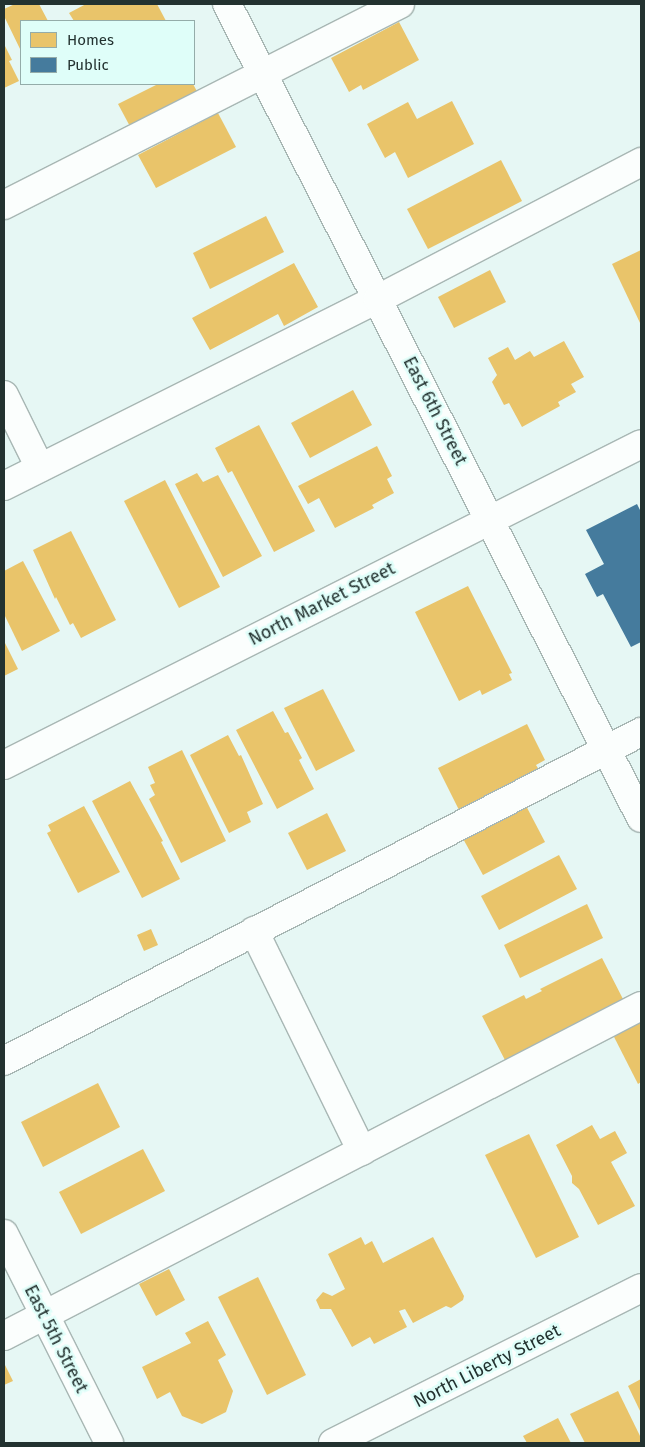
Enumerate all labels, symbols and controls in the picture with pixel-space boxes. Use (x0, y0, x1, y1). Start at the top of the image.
legend (20, 20, 195, 85)
text: Homes (67, 31, 114, 49)
text: Public (67, 56, 109, 74)
street label: East 6th Street (398, 353, 472, 469)
street label: North Market Street (245, 558, 399, 650)
street label: East 5th Street (20, 1281, 92, 1397)
street label: North Liberty Street (410, 1320, 564, 1412)

